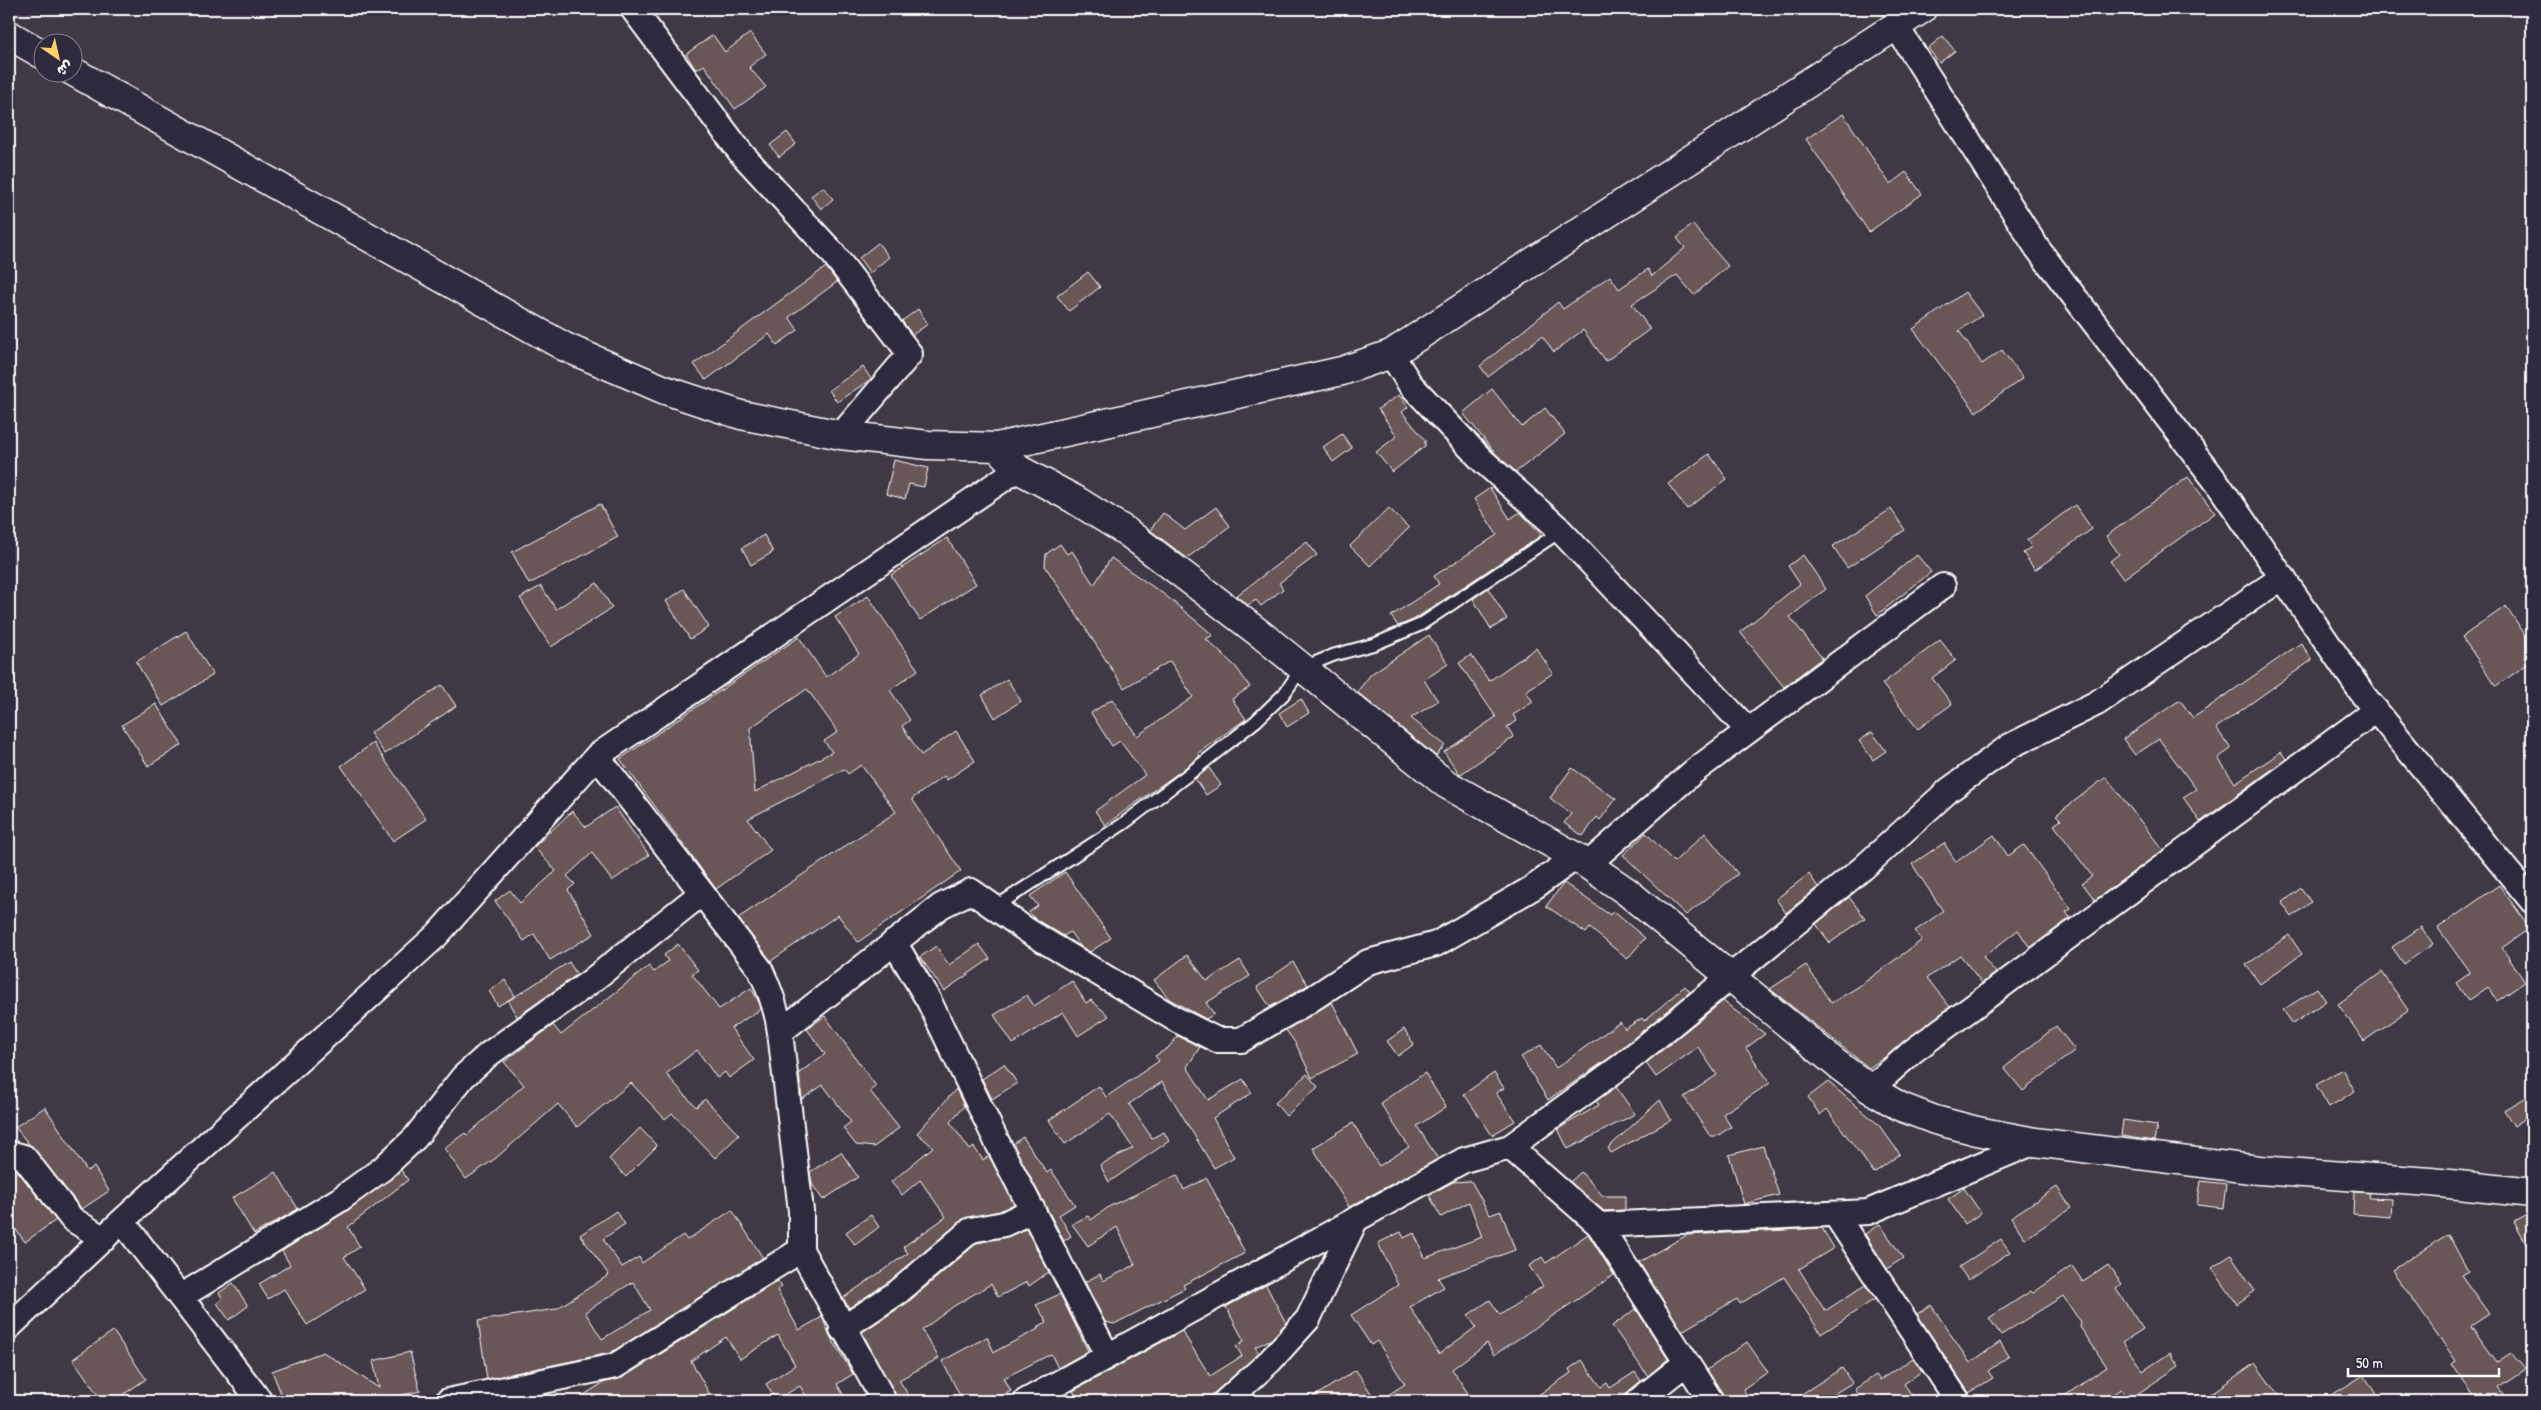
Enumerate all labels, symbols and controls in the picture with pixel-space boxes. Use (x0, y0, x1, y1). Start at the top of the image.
north arrow (32, 32, 82, 82)
text: ش (54, 57, 77, 81)
scale bar (2348, 1345, 2500, 1377)
text: 50 m (2356, 1352, 2383, 1373)

